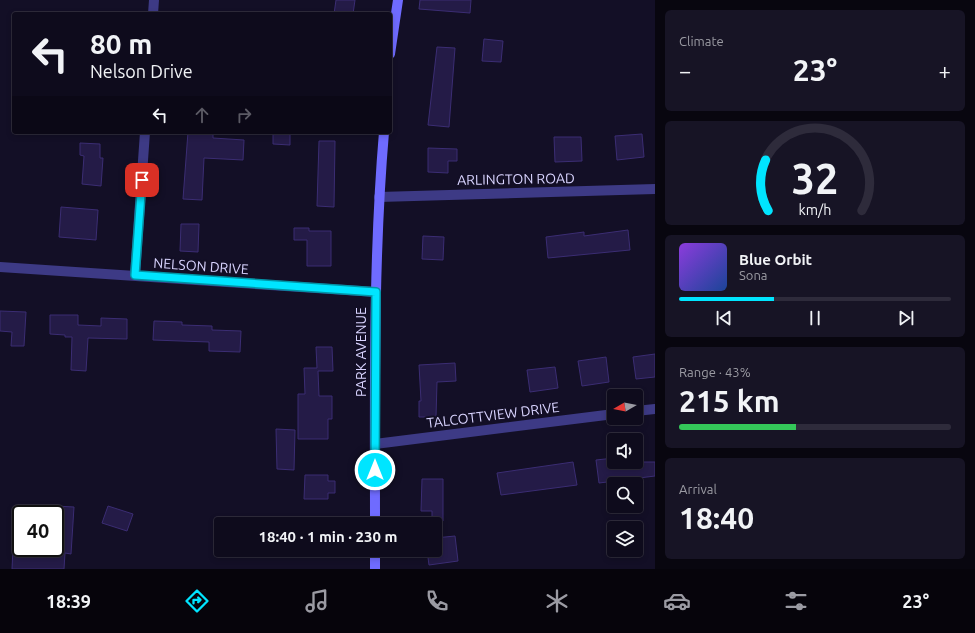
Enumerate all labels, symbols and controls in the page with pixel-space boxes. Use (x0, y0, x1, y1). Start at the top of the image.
icon: left (24, 28, 76, 80)
text: 80 m (90, 28, 152, 59)
text: Climate (679, 34, 724, 48)
text: 23° (793, 53, 837, 87)
text: − (679, 58, 691, 83)
text: + (939, 58, 951, 83)
text: Nelson Drive (90, 61, 193, 81)
icon: left (149, 104, 171, 126)
icon: ahead (191, 104, 213, 126)
icon: right (233, 104, 255, 126)
text: 32 (792, 155, 838, 202)
pin (125, 163, 159, 197)
icon: arrive (131, 169, 153, 191)
street label: ARLINGTON ROAD (457, 170, 575, 188)
text: km/h (799, 202, 831, 218)
text: Blue Orbit (739, 251, 812, 268)
street label: NELSON DRIVE (153, 255, 249, 277)
text: Sona (739, 268, 768, 282)
street label: PARK AVENUE (353, 307, 369, 397)
icon: previous (713, 307, 735, 329)
icon: pause (804, 307, 826, 329)
icon: next (895, 307, 917, 329)
text: Range · 43% (679, 365, 751, 379)
text: 215 km (679, 384, 780, 418)
north arrow (607, 389, 643, 425)
map controls (607, 389, 643, 557)
street label: TALCOTTVIEW DRIVE (426, 399, 560, 431)
button: sound (607, 433, 643, 469)
position arrow (354, 449, 396, 491)
button: search (607, 477, 643, 513)
text: Arrival (679, 482, 717, 496)
text: 18:40 (679, 501, 754, 535)
speed limit sign: 40 (12, 505, 64, 557)
button: layers (607, 521, 643, 557)
text: 18:40 · 1 min · 230 m (259, 528, 397, 545)
icon: directions (183, 587, 211, 615)
icon: music (303, 587, 331, 615)
icon: phone (423, 587, 451, 615)
icon: climate (543, 587, 571, 615)
icon: car (663, 587, 691, 615)
icon: filters (782, 587, 810, 615)
text: 18:39 (46, 591, 91, 611)
text: 23° (902, 591, 929, 611)

